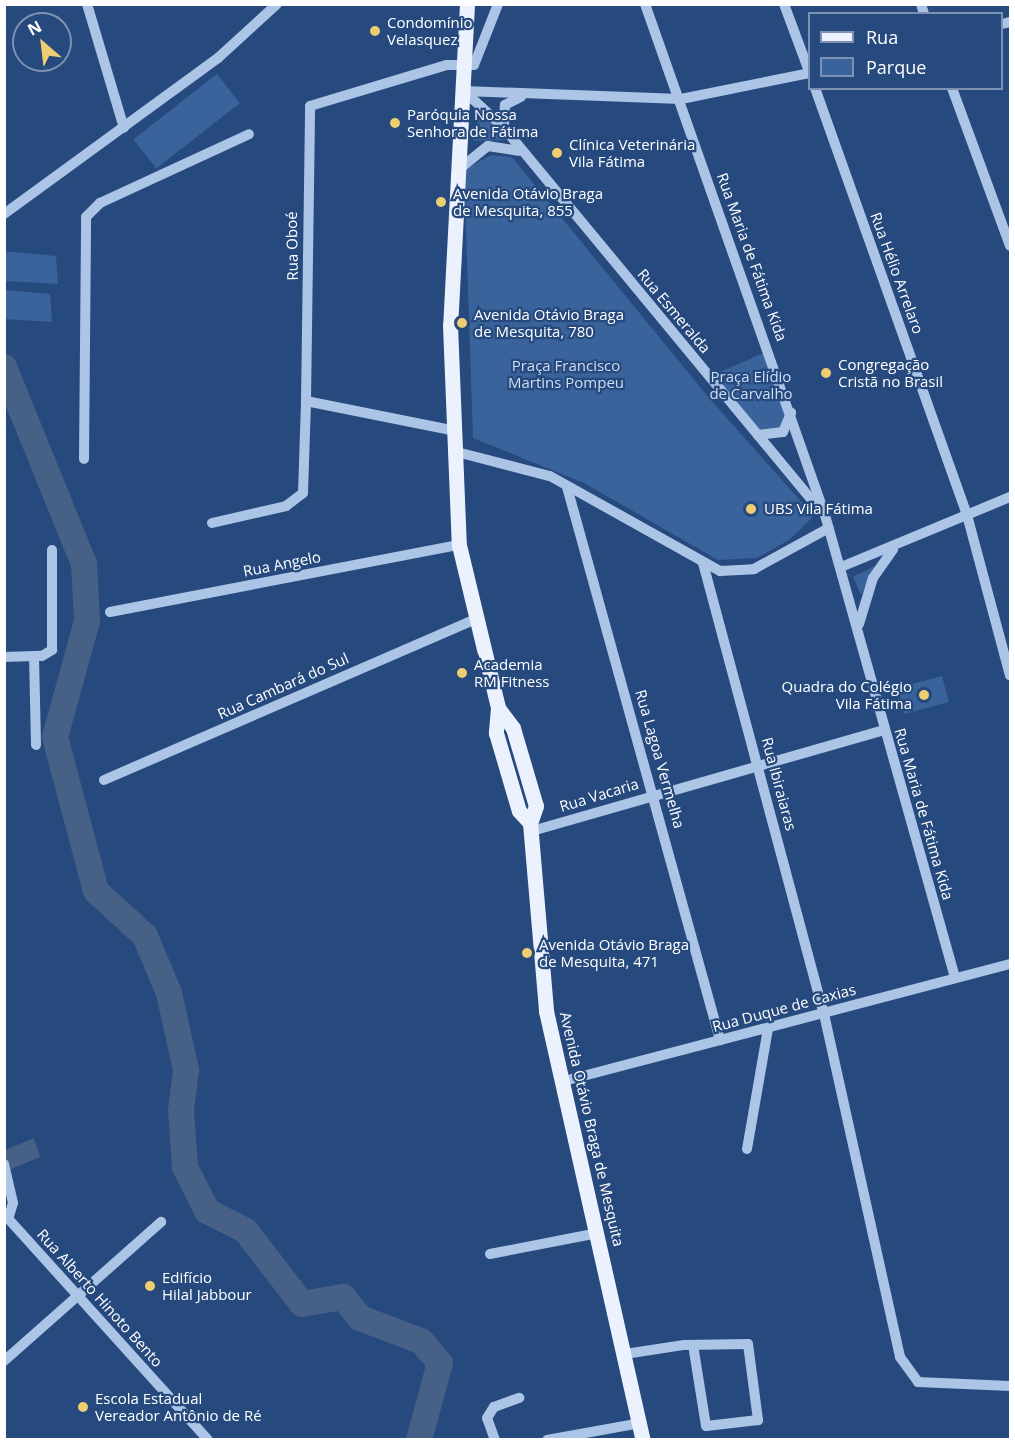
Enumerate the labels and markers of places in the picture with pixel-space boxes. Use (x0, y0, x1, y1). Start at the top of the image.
place label: Condomínio Velasquez (387, 13, 473, 48)
marker: Condomínio Velasquez (368, 24, 382, 38)
place label: Paróquia Nossa Senhora de Fátima (407, 105, 538, 140)
marker: Paróquia Nossa Senhora de Fátima (388, 116, 402, 130)
place label: Clínica Veterinária Vila Fátima (569, 135, 695, 170)
marker: Clínica Veterinária Vila Fátima (550, 146, 564, 160)
place label: Avenida Otávio Braga de Mesquita, 855 (453, 184, 603, 219)
marker: Avenida Otávio Braga de Mesquita, 855 (434, 195, 448, 209)
place label: Avenida Otávio Braga de Mesquita, 780 (474, 305, 624, 340)
marker: Avenida Otávio Braga de Mesquita, 780 (455, 316, 469, 330)
place label: Congregação Cristã no Brasil (838, 355, 943, 390)
marker: Congregação Cristã no Brasil (819, 366, 833, 380)
marker: UBS Vila Fátima (742, 500, 760, 518)
place label: UBS Vila Fátima (764, 500, 873, 518)
place label: Academia RM Fitness (474, 655, 549, 690)
marker: Academia RM Fitness (455, 666, 469, 680)
place label: Quadra do Colégio Vila Fátima (782, 677, 912, 712)
marker: Quadra do Colégio Vila Fátima (917, 688, 931, 702)
place label: Avenida Otávio Braga de Mesquita, 471 (539, 935, 689, 970)
marker: Avenida Otávio Braga de Mesquita, 471 (520, 946, 534, 960)
place label: Edifício Hilal Jabbour (162, 1268, 252, 1303)
marker: Edifício Hilal Jabbour (143, 1279, 157, 1293)
place label: Escola Estadual Vereador Antônio de Ré (95, 1389, 262, 1424)
marker: Escola Estadual Vereador Antônio de Ré (76, 1400, 90, 1414)

